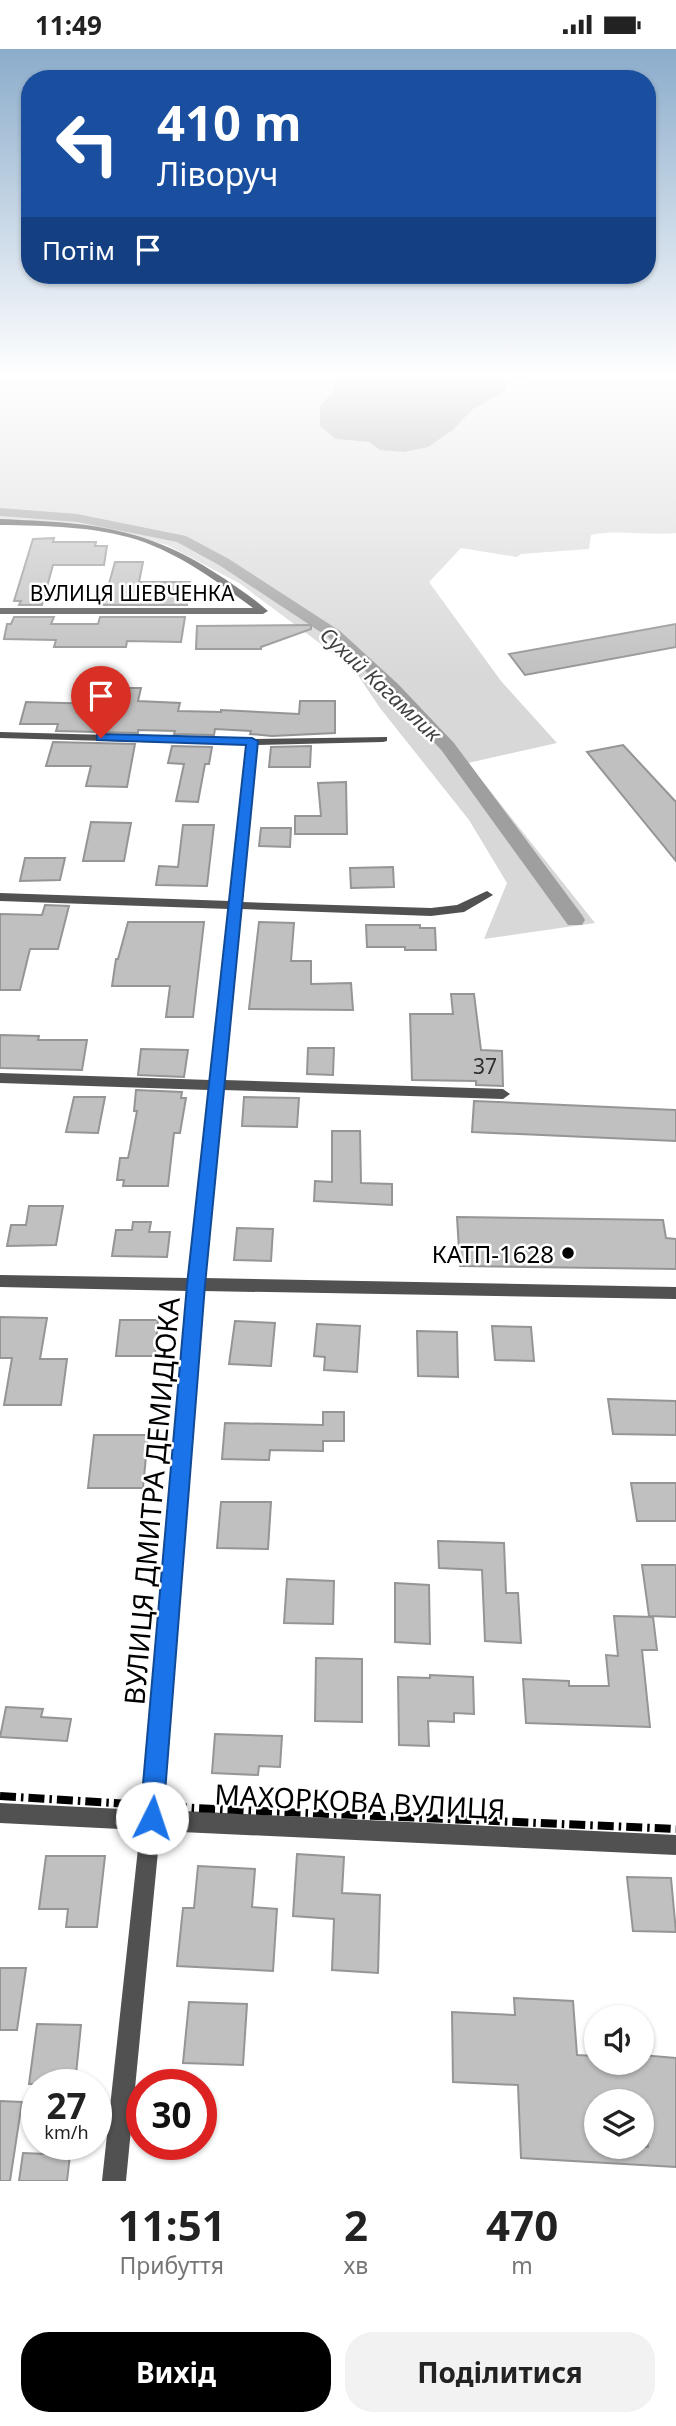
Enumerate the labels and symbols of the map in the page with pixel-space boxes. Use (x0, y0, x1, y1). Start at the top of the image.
street label: ВУЛИЦЯ ШЕВЧЕНКА (30, 579, 235, 607)
water label: Сухий Кагамлик (314, 621, 449, 748)
pin (71, 666, 131, 738)
house number: 37 (473, 1052, 497, 1080)
place label: КАТП-1628 (432, 1237, 554, 1270)
marker: КАТП-1628 (560, 1245, 576, 1261)
street label: ВУЛИЦЯ ДМИТРА ДЕМИДЮКА (114, 1295, 188, 1706)
street label: МАХОРКОВА ВУЛИЦЯ (214, 1774, 506, 1828)
position arrow (115, 1781, 189, 1855)
speed limit sign: 30 (126, 2069, 217, 2160)

